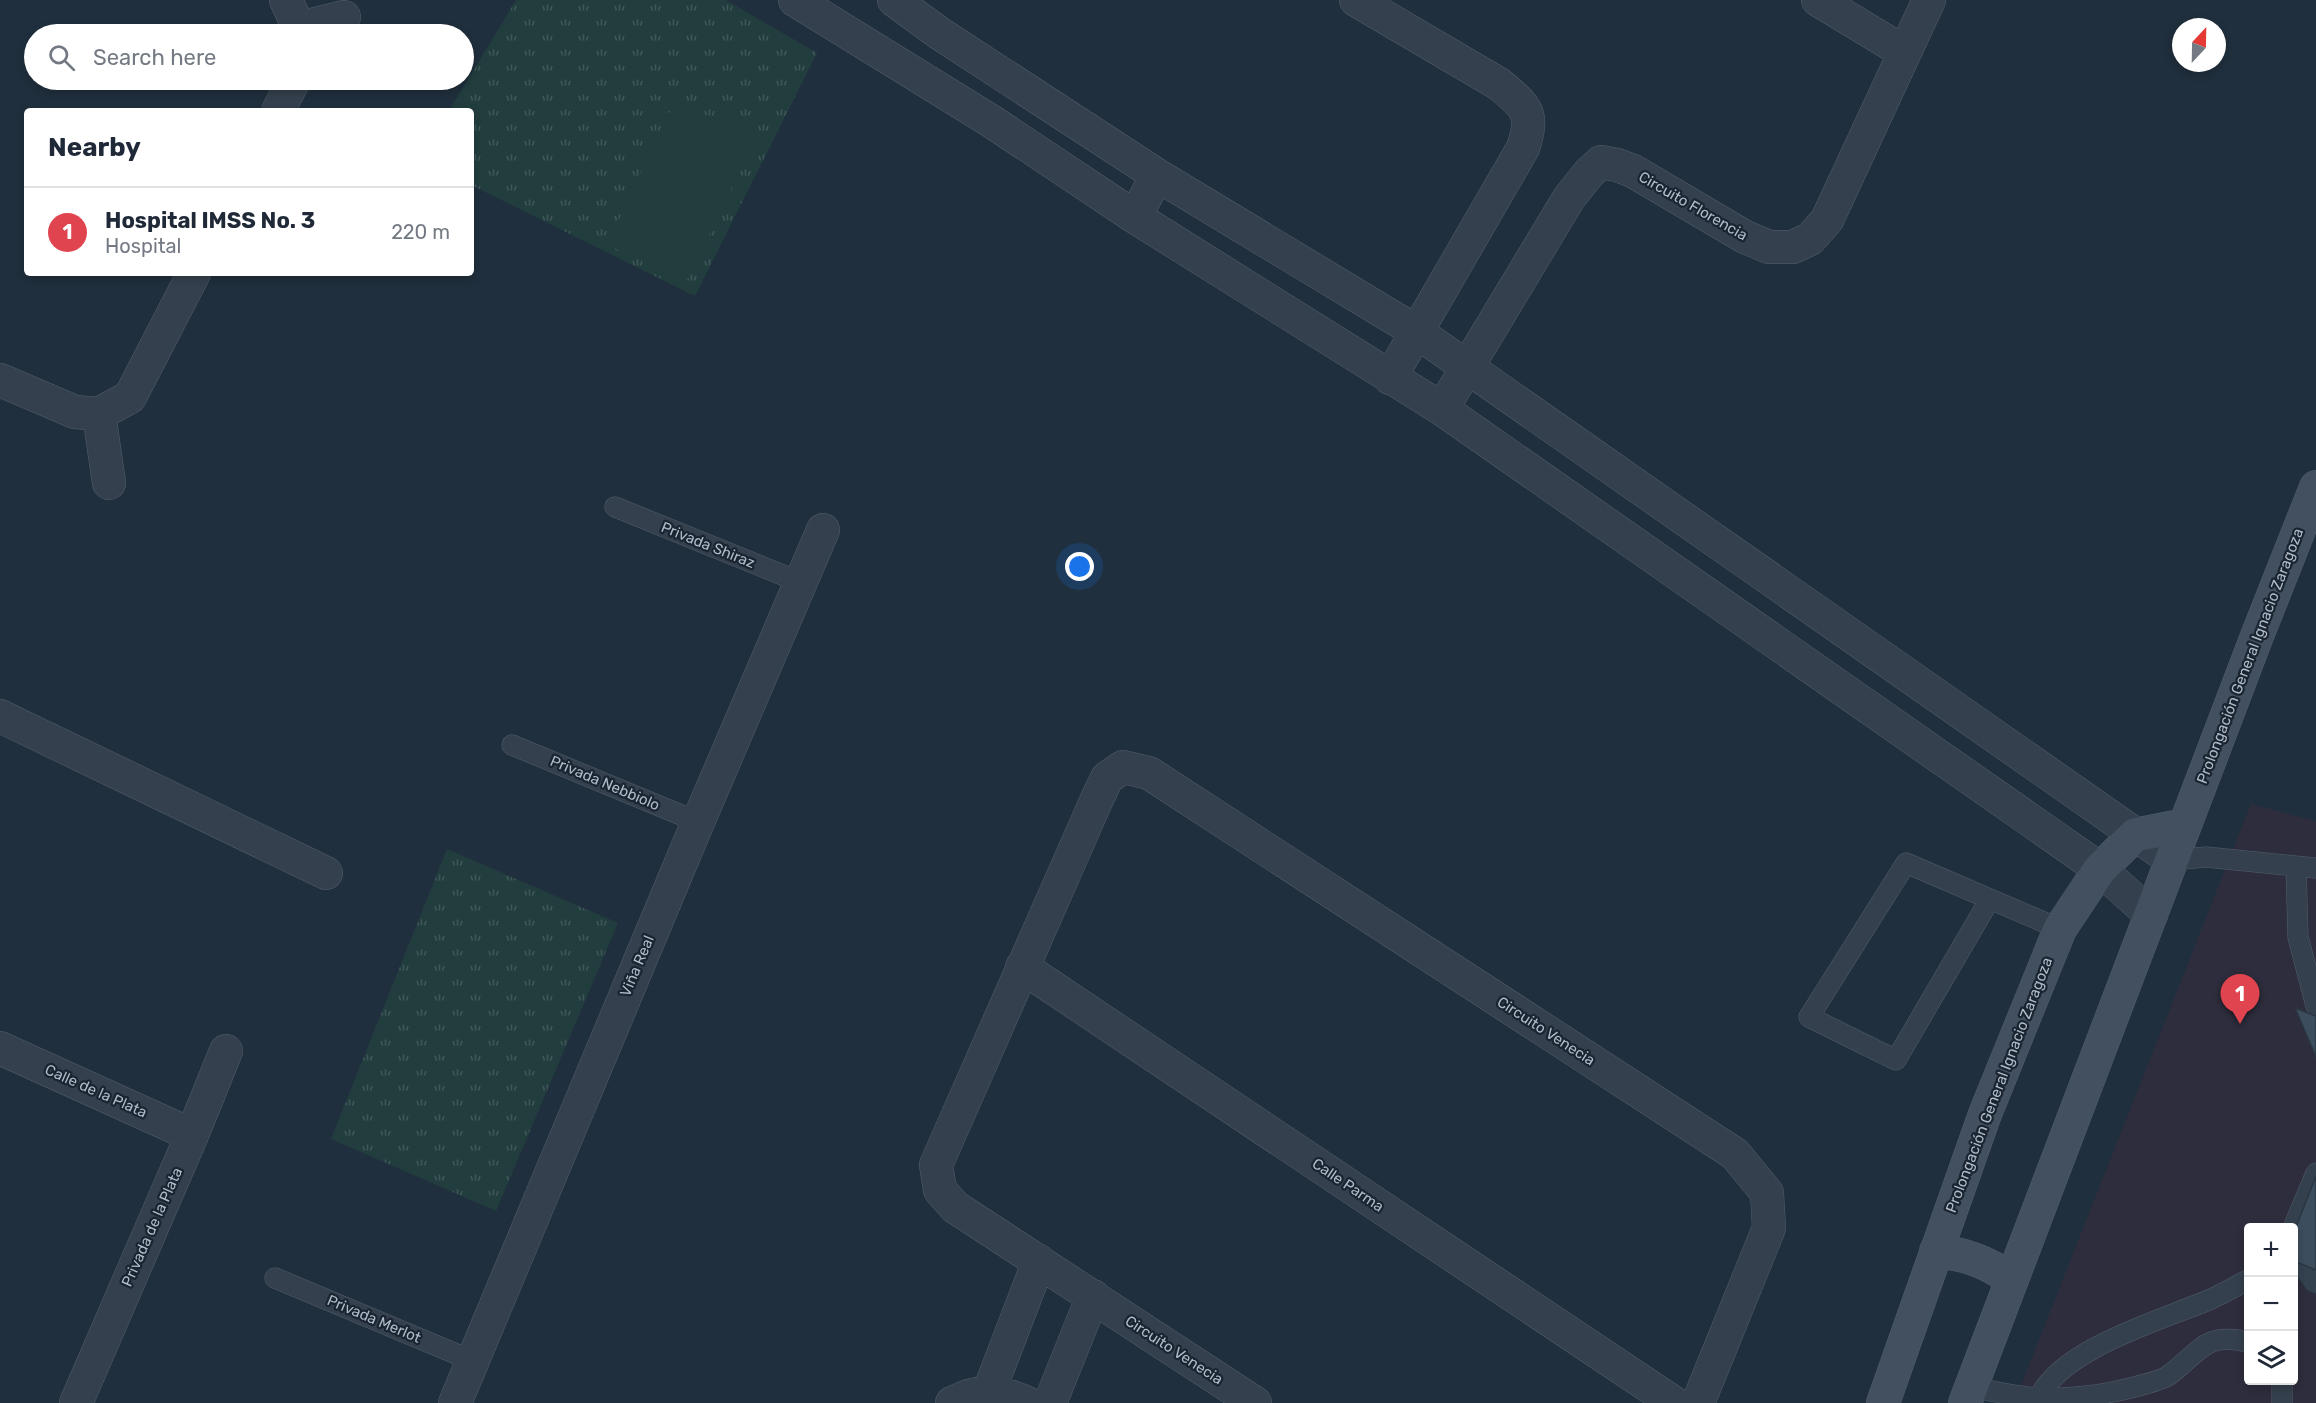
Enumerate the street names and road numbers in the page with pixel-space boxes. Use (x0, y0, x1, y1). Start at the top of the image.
street label: Circuito Florencia (1635, 168, 1751, 244)
street label: Privada Shiraz (658, 518, 758, 572)
street label: Prolongación General Ignacio Zaragoza (2193, 526, 2307, 786)
street label: Privada Nebbiolo (547, 752, 663, 814)
street label: Viña Real (616, 933, 658, 999)
street label: Prolongación General Ignacio Zaragoza (1942, 955, 2056, 1215)
street label: Circuito Venecia (1494, 993, 1598, 1069)
street label: Calle de la Plata (42, 1060, 150, 1122)
street label: Calle Parma (1309, 1154, 1387, 1216)
street label: Privada de la Plata (118, 1165, 186, 1289)
street label: Privada Merlot (324, 1291, 424, 1347)
street label: Circuito Venecia (1122, 1312, 1226, 1388)

